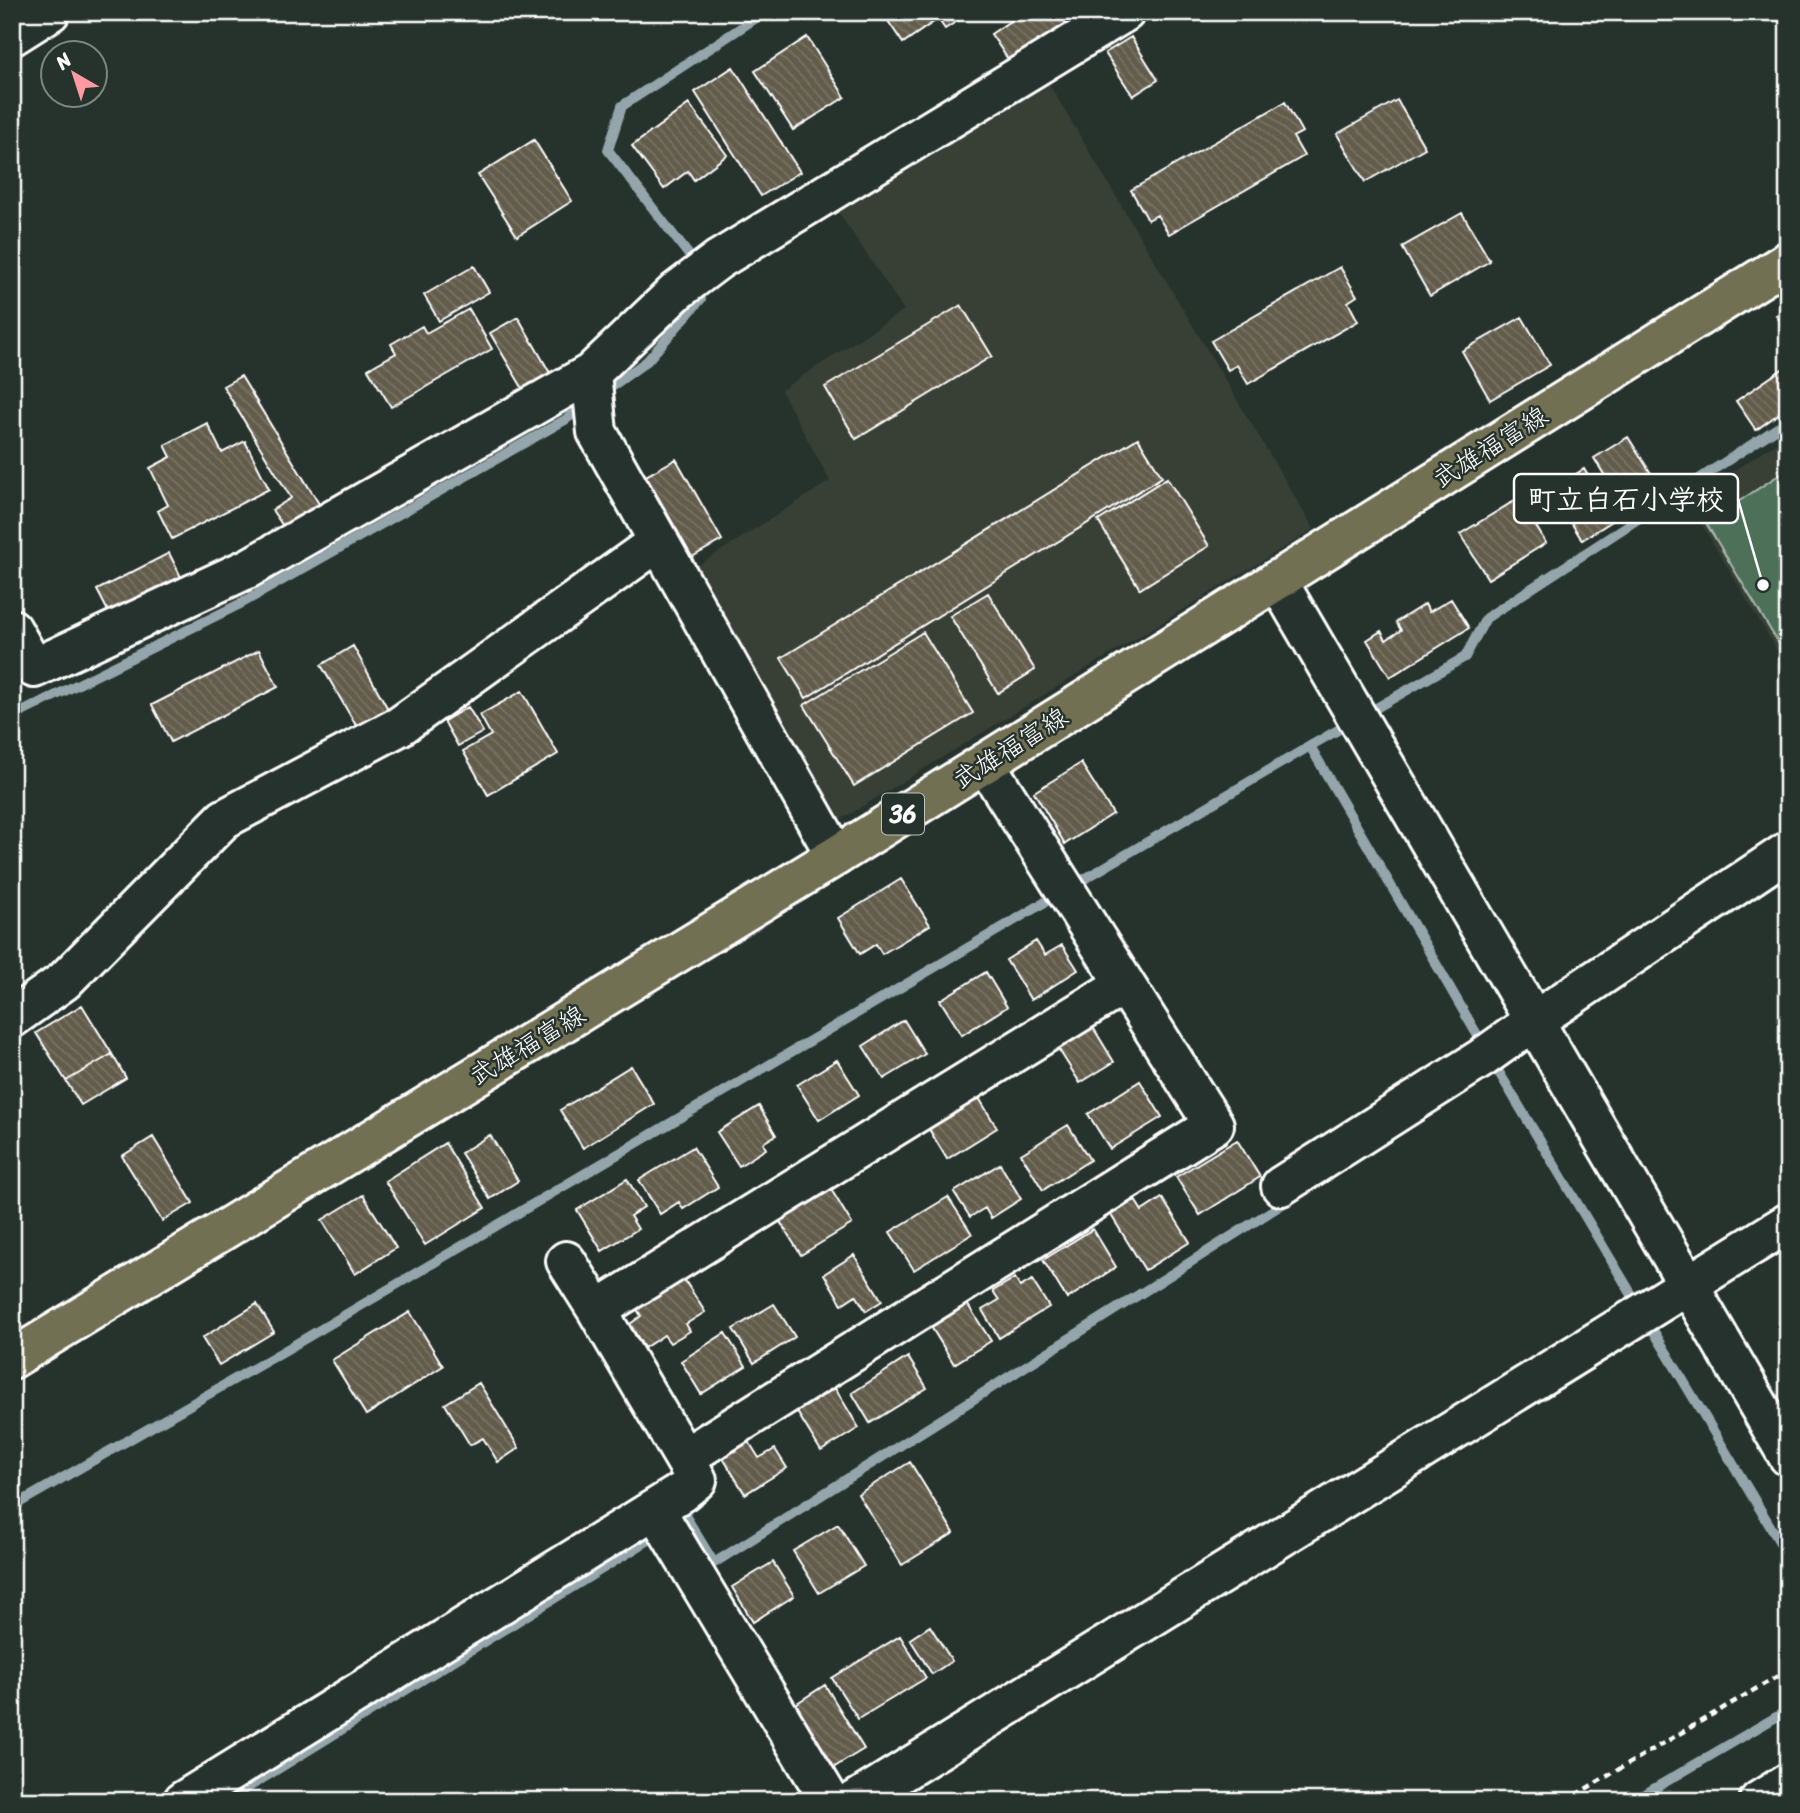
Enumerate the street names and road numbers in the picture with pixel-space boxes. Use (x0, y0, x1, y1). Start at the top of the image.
street label: 武雄福富線 (1423, 393, 1557, 501)
street label: 武雄福富線 (943, 694, 1077, 802)
road number: 36 (882, 794, 924, 834)
street label: 武雄福富線 (459, 992, 595, 1098)

